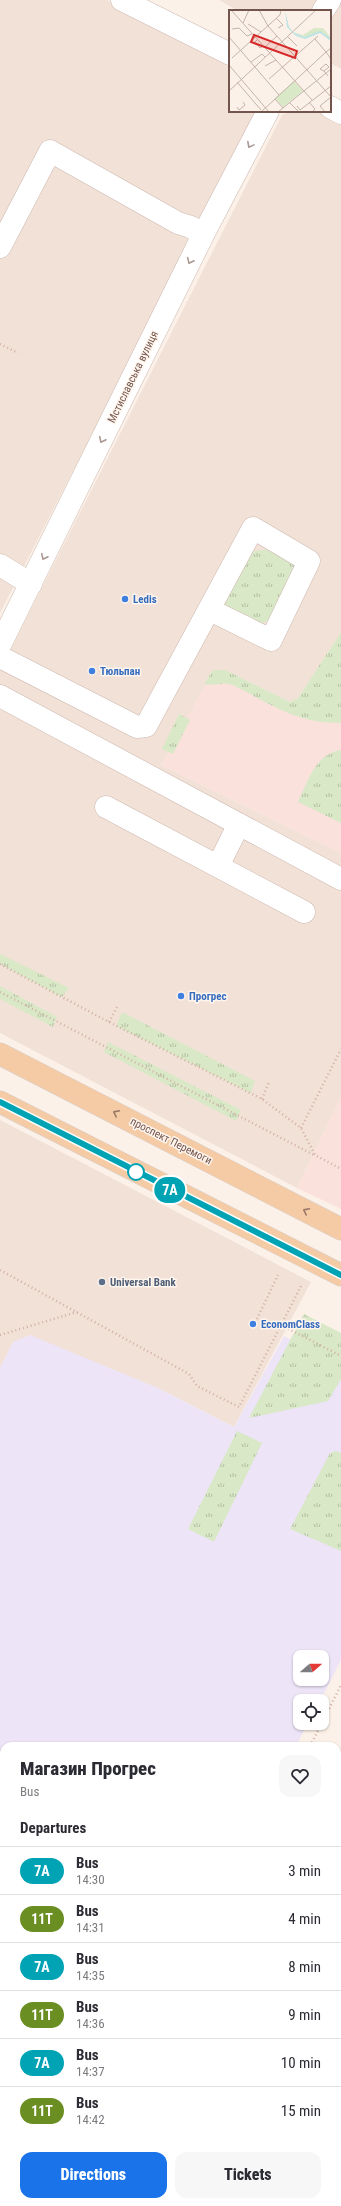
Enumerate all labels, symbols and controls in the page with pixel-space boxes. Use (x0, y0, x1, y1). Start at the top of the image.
inset map (229, 10, 331, 112)
one-way arrow (247, 141, 255, 149)
one-way arrow (187, 256, 195, 264)
street label: Мстиславська вулиця (105, 329, 161, 425)
one-way arrow (99, 436, 107, 443)
one-way arrow (41, 552, 49, 560)
place label: Ledis (133, 593, 157, 606)
marker: Ledis (120, 594, 130, 604)
place label: Тюльпан (100, 665, 140, 678)
marker: Тюльпан (87, 666, 97, 676)
place label: Прогрес (189, 990, 227, 1003)
marker: Прогрес (176, 991, 186, 1001)
one-way arrow (113, 1110, 120, 1117)
street label: проспект Перемоги (128, 1115, 214, 1167)
unlabelled marker (127, 1163, 145, 1181)
line badge: 7А (152, 1177, 188, 1203)
text: 7А (162, 1182, 178, 1198)
one-way arrow (303, 1208, 311, 1215)
place label: Universal Bank (110, 1276, 176, 1289)
marker: Universal Bank (97, 1277, 107, 1287)
place label: EconomClass (261, 1318, 320, 1331)
marker: EconomClass (248, 1319, 258, 1329)
north arrow (293, 1650, 329, 1686)
map controls (293, 1650, 329, 1730)
button: locate (293, 1694, 329, 1730)
button: heart (279, 1755, 321, 1797)
text: Магазин Прогрес (20, 1757, 156, 1780)
text: Bus (20, 1784, 39, 1799)
text: Departures (20, 1819, 86, 1837)
text: Bus (76, 1854, 99, 1872)
text: 3 min (288, 1862, 321, 1880)
text: 7А (34, 1863, 50, 1879)
text: 14:30 (76, 1872, 105, 1887)
text: Bus (76, 1902, 99, 1920)
text: 4 min (288, 1910, 321, 1928)
text: 11Т (31, 1911, 53, 1927)
text: 14:31 (76, 1920, 105, 1935)
text: Bus (76, 1950, 99, 1968)
text: 8 min (288, 1958, 321, 1976)
text: 7А (34, 1959, 50, 1975)
text: 14:35 (76, 1968, 105, 1983)
text: Bus (76, 1998, 99, 2016)
text: 9 min (288, 2006, 321, 2024)
text: 11Т (31, 2007, 53, 2023)
text: 14:36 (76, 2016, 105, 2031)
text: Bus (76, 2046, 99, 2064)
text: 10 min (281, 2054, 321, 2072)
text: 7А (34, 2055, 50, 2071)
text: 14:37 (76, 2064, 105, 2079)
text: Bus (76, 2094, 99, 2112)
text: 15 min (281, 2102, 321, 2120)
text: 11Т (31, 2103, 53, 2119)
text: 14:42 (76, 2112, 105, 2127)
button: Directions (20, 2152, 167, 2198)
button: Tickets (175, 2152, 321, 2198)

